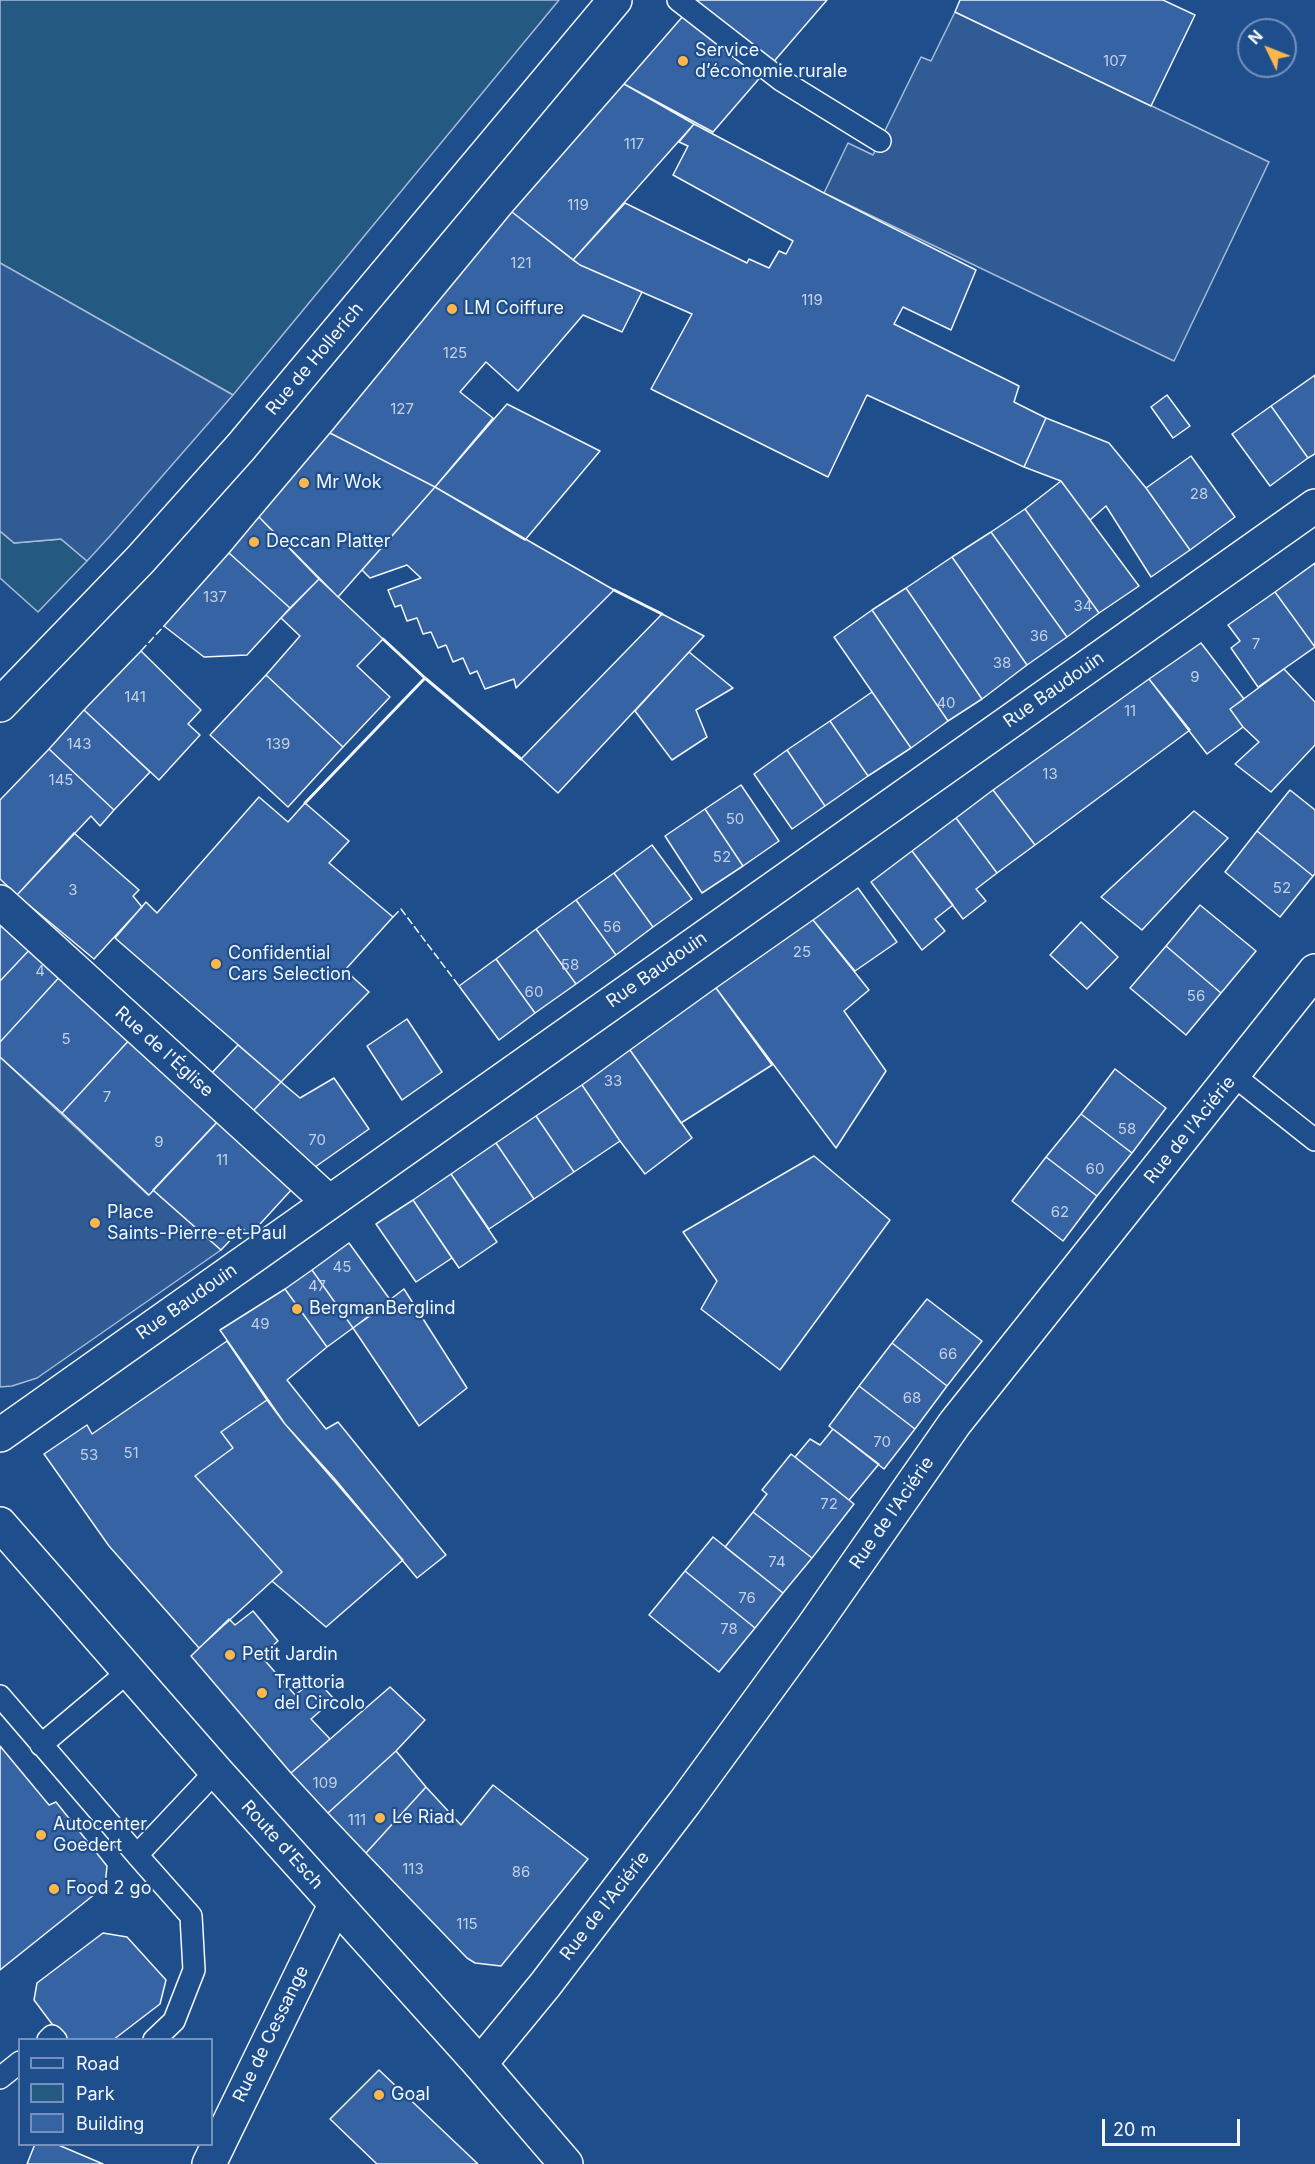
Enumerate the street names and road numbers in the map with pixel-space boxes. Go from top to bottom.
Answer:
street label: Rue de Hollerich [262,298,368,420]
street label: Rue Baudouin [1000,647,1108,733]
street label: Rue Baudouin [603,927,711,1013]
street label: Rue de l'Église [110,1002,218,1102]
street label: Rue de l'Aciérie [1140,1072,1240,1188]
street label: Rue Baudouin [133,1259,241,1345]
street label: Rue de l'Aciérie [845,1453,939,1573]
street label: Route d'Esch [237,1796,327,1894]
street label: Rue de l'Aciérie [556,1847,654,1965]
street label: Rue de Cessange [229,1962,313,2106]

